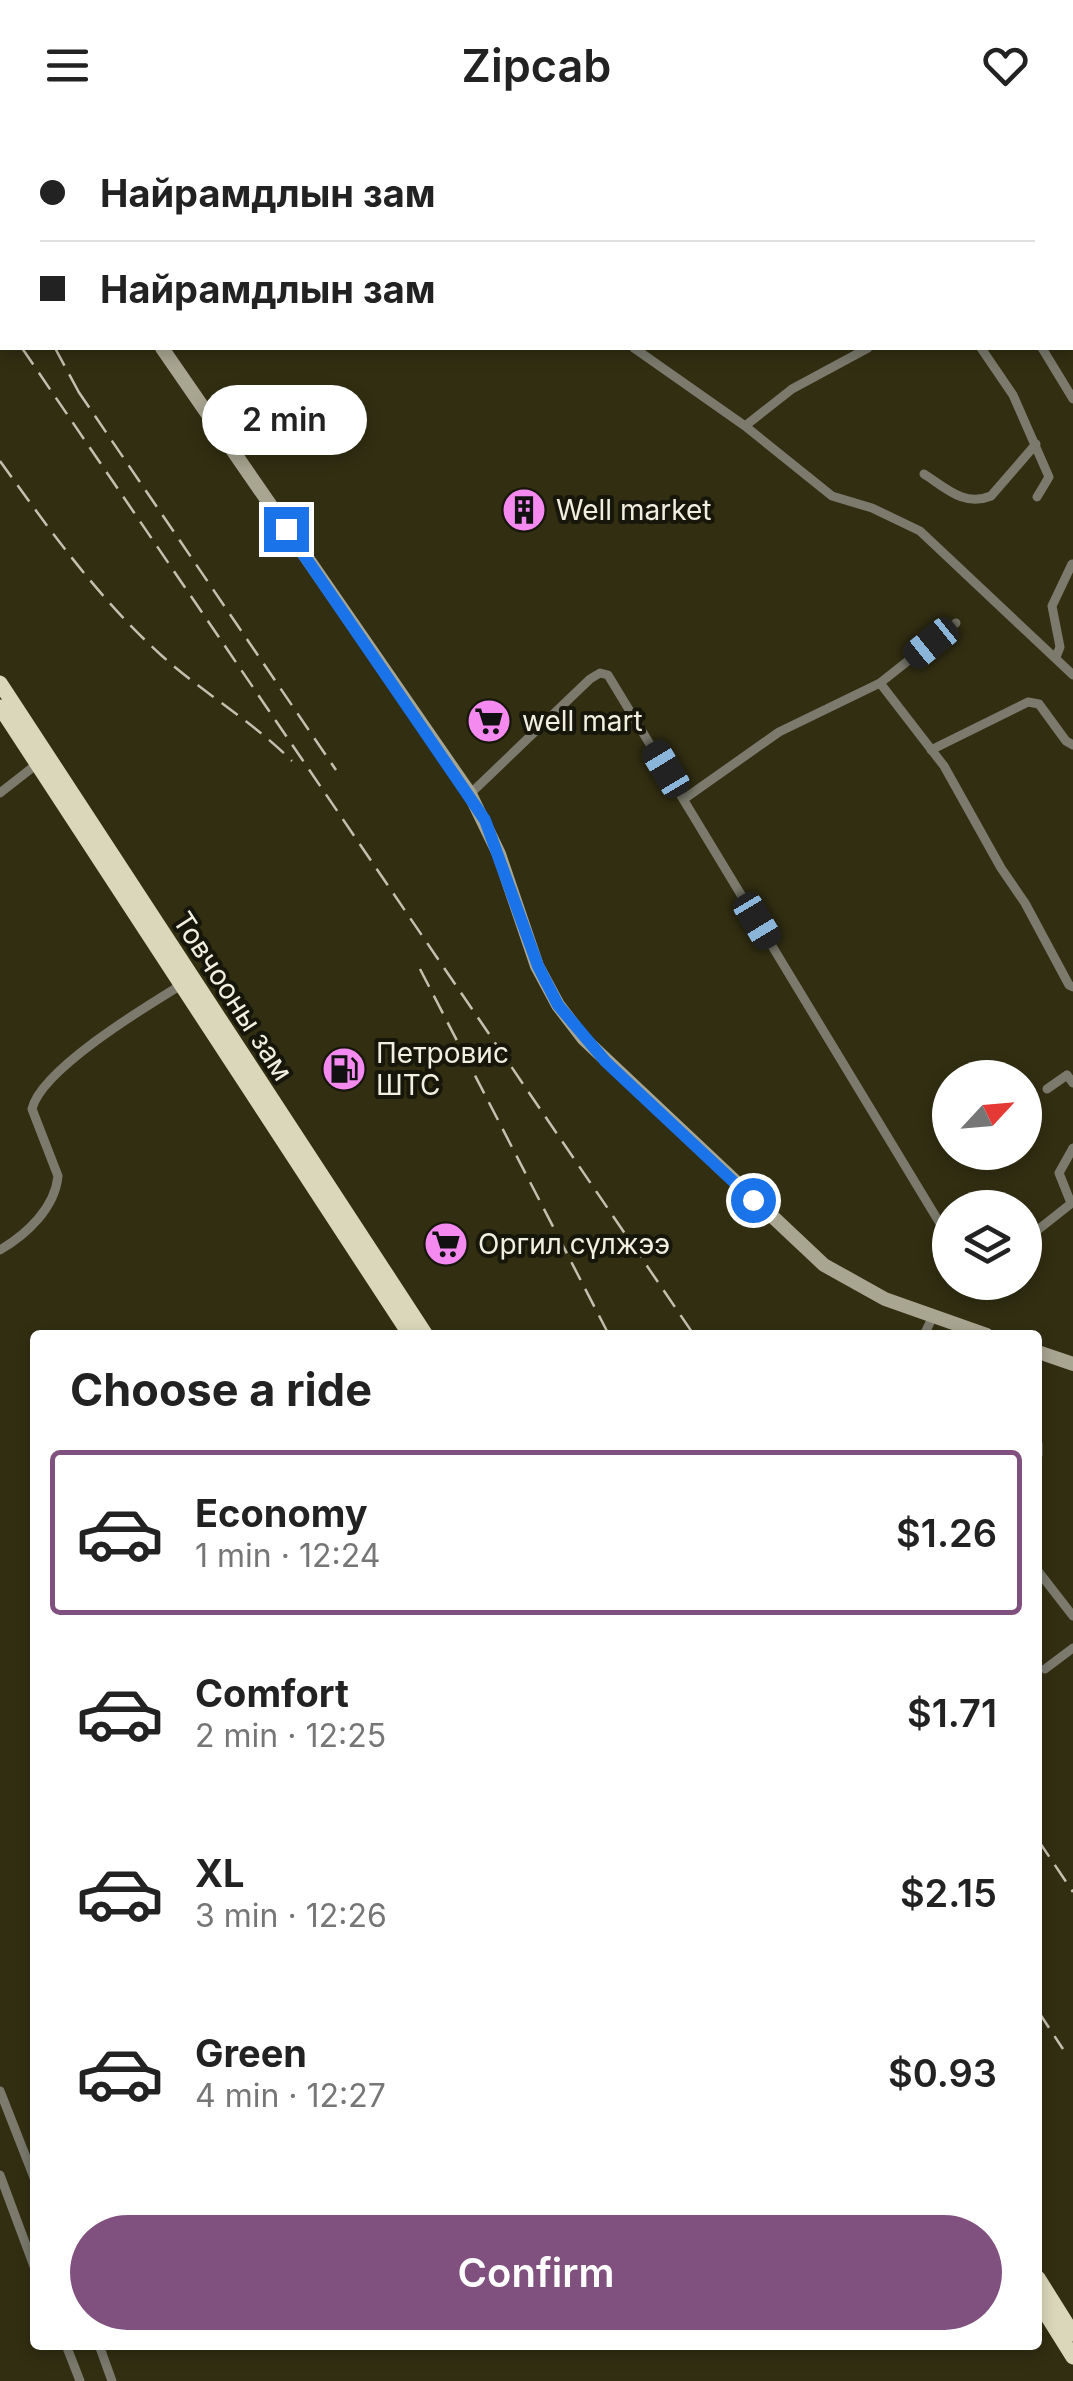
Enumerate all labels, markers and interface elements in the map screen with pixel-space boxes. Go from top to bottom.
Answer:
icon: menu [40,38,95,93]
text: Zipcab [462,38,611,93]
icon: heart [978,38,1033,93]
text: Найрамдлын зам [100,170,436,216]
text: Найрамдлын зам [100,266,436,312]
callout: 2 min [204,384,368,454]
text: 2 min [242,400,327,439]
building icon: Well market [501,487,547,533]
place label: Well market [556,493,711,527]
route end [264,507,309,552]
car [898,612,964,674]
supermarket icon: well mart [466,698,512,744]
place label: well mart [522,704,643,738]
car [638,736,694,802]
car [729,888,785,954]
street label: Товчооны зам [166,905,300,1087]
place label: Петровис ШТС [376,1036,509,1102]
fuel station icon: Петровис ШТС [321,1046,367,1092]
north arrow [932,1060,1042,1170]
map controls [932,1060,1042,1300]
route start [731,1178,776,1223]
button: layers [932,1190,1042,1300]
supermarket icon: Оргил сүлжээ [423,1221,469,1267]
place label: Оргил сүлжээ [478,1227,670,1261]
text: Choose a ride [70,1362,372,1417]
icon: car [75,1488,165,1578]
text: Economy [195,1490,368,1536]
text: $1.26 [896,1510,997,1556]
text: 1 min · 12:24 [195,1536,380,1575]
icon: car [75,1668,165,1758]
text: Comfort [195,1670,349,1716]
text: $1.71 [907,1690,997,1736]
text: 2 min · 12:25 [195,1716,386,1755]
icon: car [75,1848,165,1938]
text: XL [195,1850,245,1896]
text: $2.15 [900,1870,997,1916]
text: 3 min · 12:26 [195,1896,387,1935]
icon: car [75,2028,165,2118]
text: Green [195,2030,307,2076]
text: $0.93 [888,2050,997,2096]
text: 4 min · 12:27 [195,2076,386,2115]
button: Confirm [70,2215,1002,2330]

